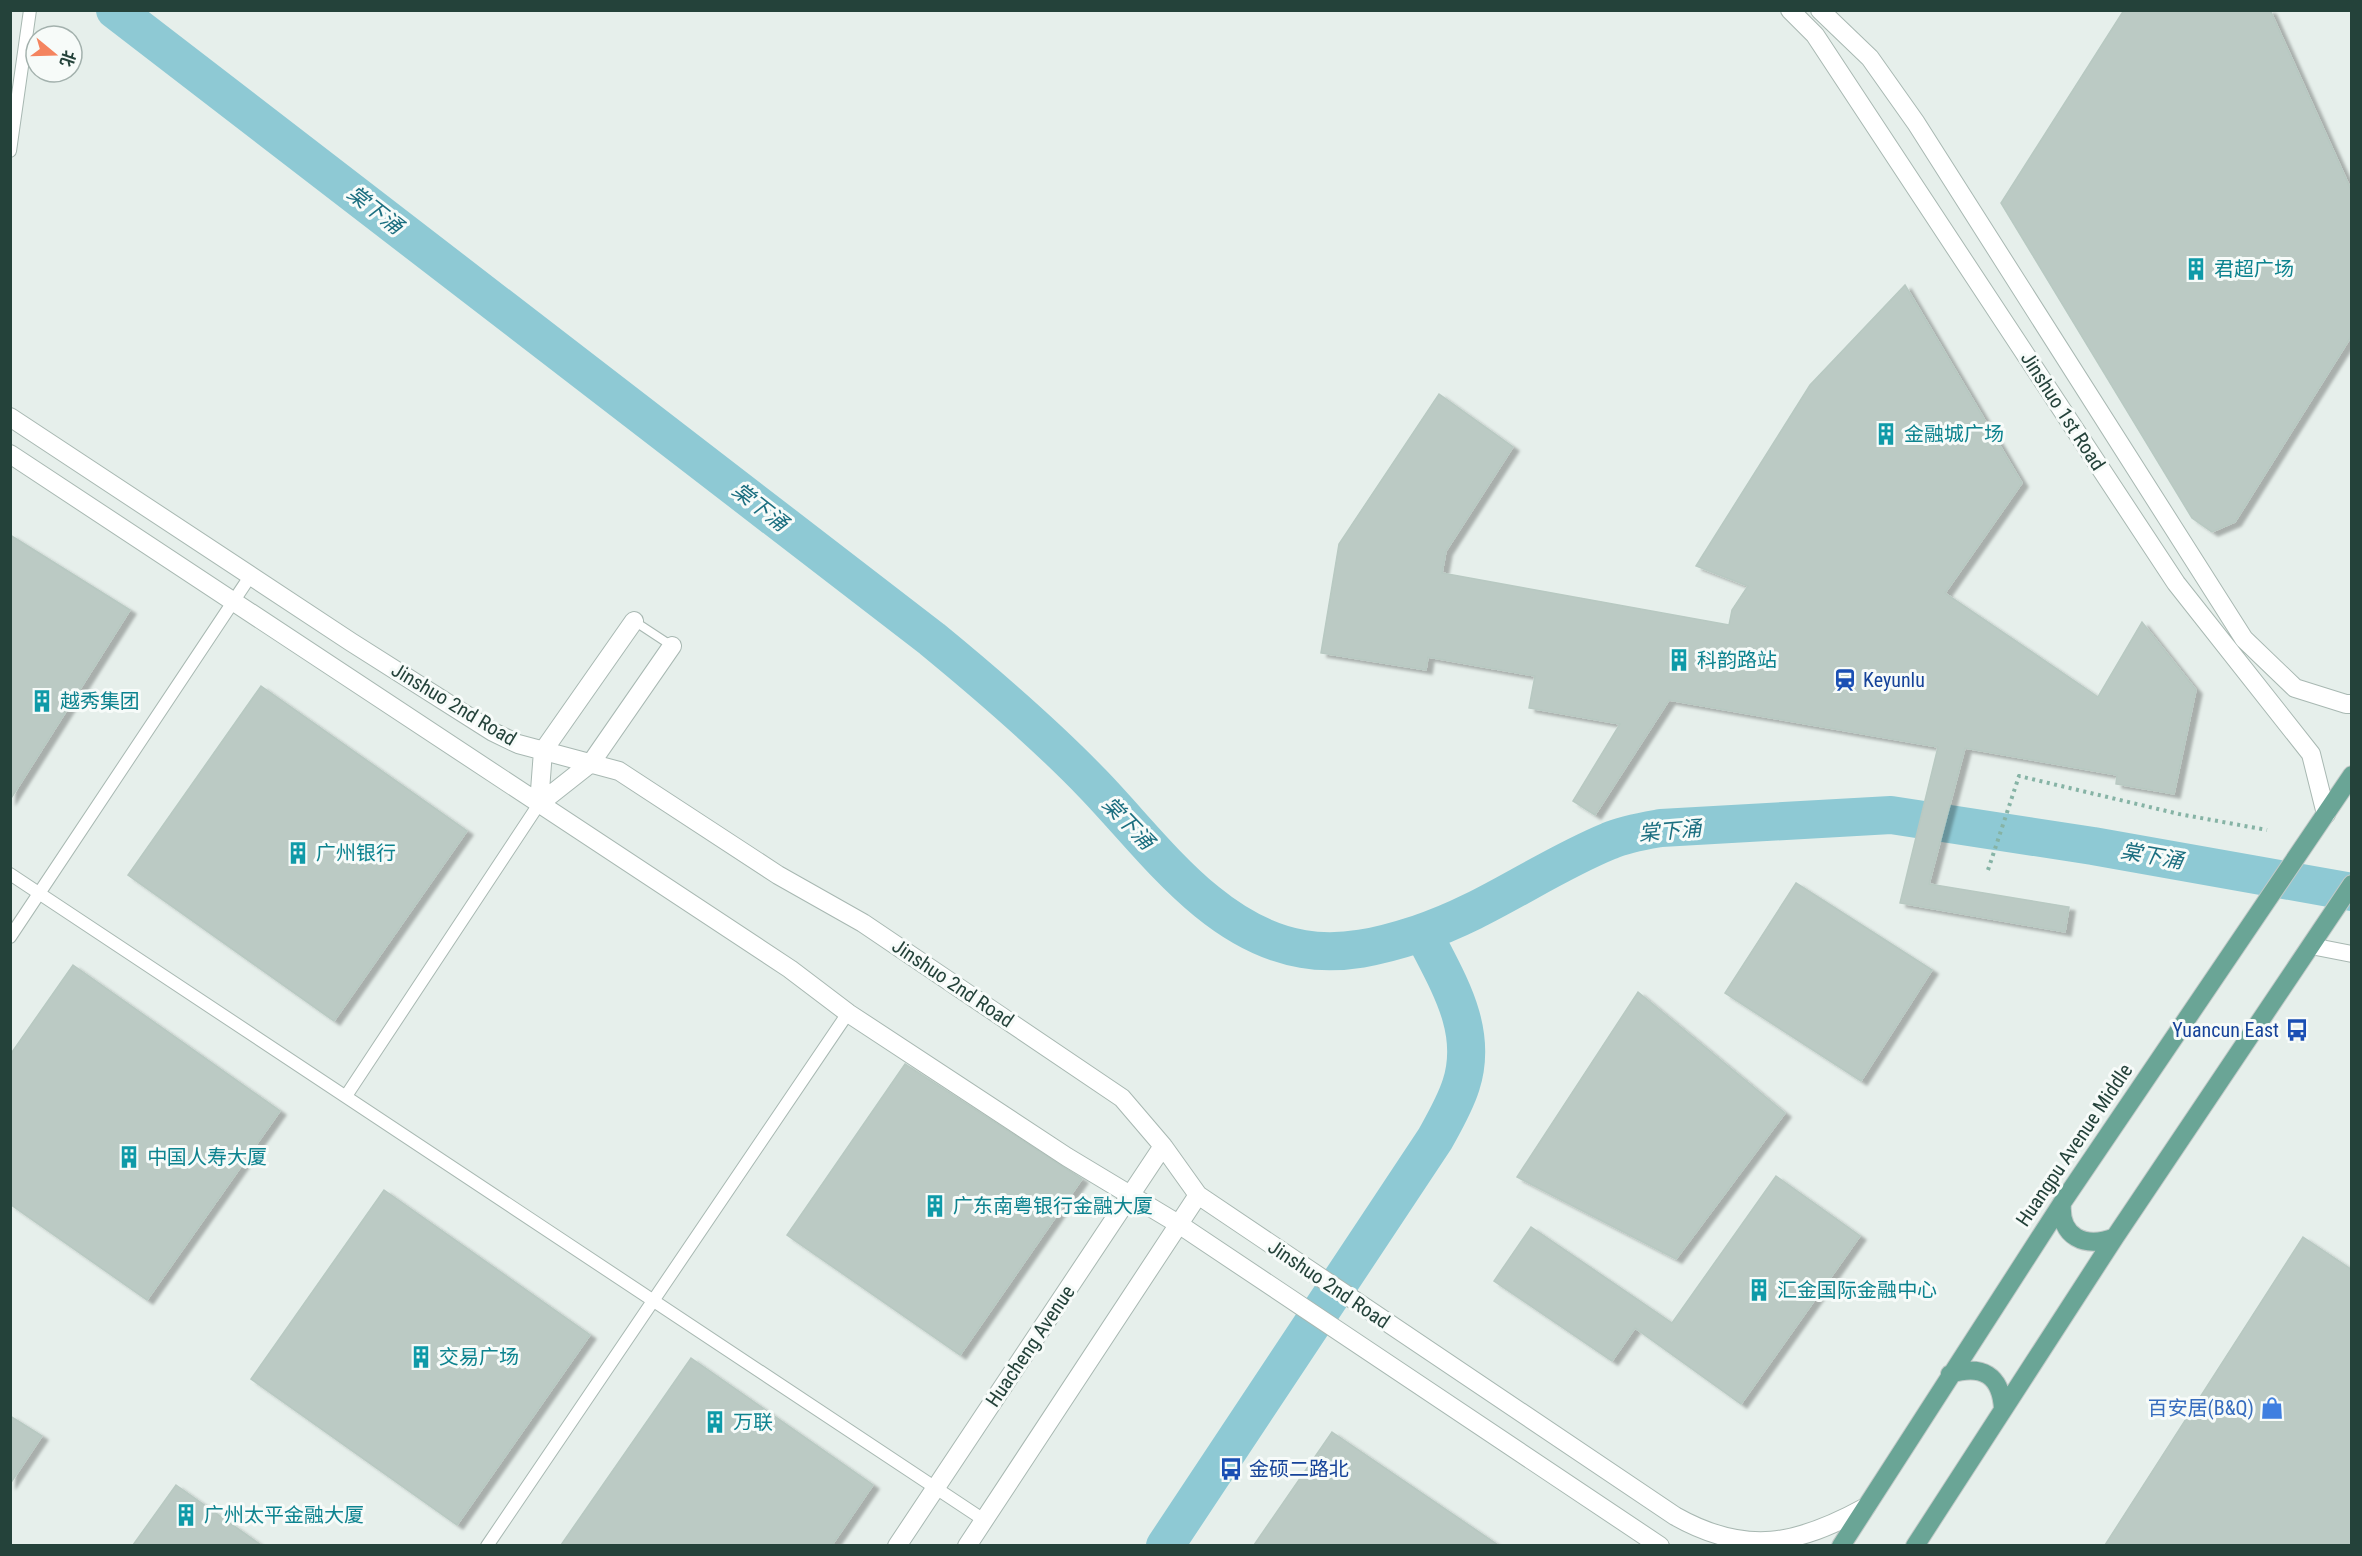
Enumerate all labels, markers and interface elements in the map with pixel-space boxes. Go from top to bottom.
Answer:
north arrow [24,24,84,84]
text: 北 [56,48,79,69]
water label: 棠下涌 [343,181,409,240]
building icon: 君超广场 [2183,256,2209,282]
place label: 君超广场 [2214,257,2294,281]
street label: Jinshuo 1st Road [2016,347,2110,475]
building icon: 金融城广场 [1873,421,1899,447]
place label: 金融城广场 [1904,422,2004,446]
water label: 棠下涌 [728,478,794,537]
building icon: 科韵路站 [1666,647,1692,673]
place label: 科韵路站 [1697,648,1777,672]
street label: Jinshuo 2nd Road [387,657,521,751]
station icon: Keyunlu [1832,667,1858,693]
place label: Keyunlu [1863,668,1925,692]
building icon: 越秀集团 [29,688,55,714]
place label: 越秀集团 [60,689,140,713]
water label: 棠下涌 [1097,792,1160,855]
water label: 棠下涌 [1638,816,1704,846]
water label: 棠下涌 [2119,839,2187,874]
building icon: 广州银行 [285,840,311,866]
place label: 广州银行 [316,841,396,865]
street label: Jinshuo 2nd Road [888,934,1018,1032]
bus stop icon: Yuancun East [2284,1017,2310,1043]
place label: Yuancun East [2172,1018,2279,1042]
street label: Huangpu Avenue Middle [2011,1059,2137,1231]
building icon: 中国人寿大厦 [116,1144,142,1170]
place label: 中国人寿大厦 [147,1145,267,1169]
building icon: 广东南粤银行金融大厦 [922,1193,948,1219]
place label: 广东南粤银行金融大厦 [953,1194,1153,1218]
street label: Jinshuo 2nd Road [1264,1235,1394,1333]
building icon: 汇金国际金融中心 [1746,1277,1772,1303]
place label: 汇金国际金融中心 [1777,1278,1937,1302]
street label: Huacheng Avenue [980,1281,1080,1411]
building icon: 交易广场 [408,1344,434,1370]
place label: 交易广场 [439,1345,519,1369]
shop icon: 百安居(B&Q) [2259,1395,2285,1421]
place label: 百安居(B&Q) [2148,1396,2254,1420]
building icon: 万联 [702,1409,728,1435]
place label: 万联 [733,1410,773,1434]
bus stop icon: 金硕二路北 [1218,1456,1244,1482]
place label: 金硕二路北 [1249,1457,1349,1481]
building icon: 广州太平金融大厦 [173,1502,199,1528]
place label: 广州太平金融大厦 [204,1503,364,1527]

